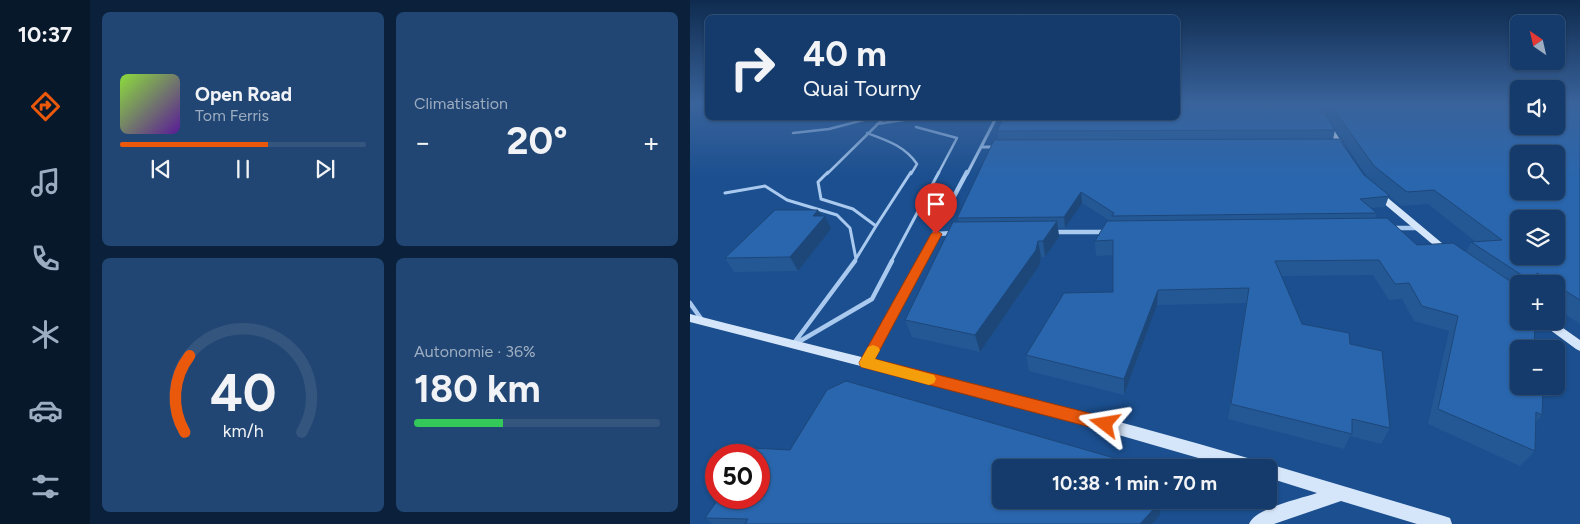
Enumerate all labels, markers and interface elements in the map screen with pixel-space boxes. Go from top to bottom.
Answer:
north arrow [1510,15,1565,70]
map controls [1510,15,1565,395]
text: 10:37 [18,21,72,48]
text: 40 m [803,33,887,75]
icon: right [720,35,785,100]
text: Quai Tourny [803,75,921,102]
button: sound [1510,80,1565,135]
text: Open Road [195,83,292,106]
icon: directions [28,89,63,124]
text: Climatisation [414,94,508,113]
text: Tom Ferris [195,106,269,125]
text: 20° [507,118,568,164]
text: − [414,125,431,159]
text: + [643,125,660,159]
button: search [1510,145,1565,200]
icon: previous [147,155,175,183]
icon: pause [229,155,257,183]
icon: next [311,155,339,183]
icon: music [28,165,63,200]
pin [915,183,957,234]
icon: arrive [922,190,950,218]
button: layers [1510,210,1565,265]
icon: phone [28,241,63,276]
button: + [1510,275,1565,330]
icon: climate [28,317,63,352]
button: − [1510,340,1565,395]
text: Autonomie · 36% [414,342,536,361]
text: 40 [210,362,276,424]
text: 180 km [414,366,541,412]
icon: car [28,393,63,428]
position arrow [1078,397,1130,449]
text: km/h [223,420,263,441]
speed limit sign: 50 [705,444,770,509]
icon: filters [28,469,63,504]
text: 10:38 · 1 min · 70 m [1052,472,1217,495]

